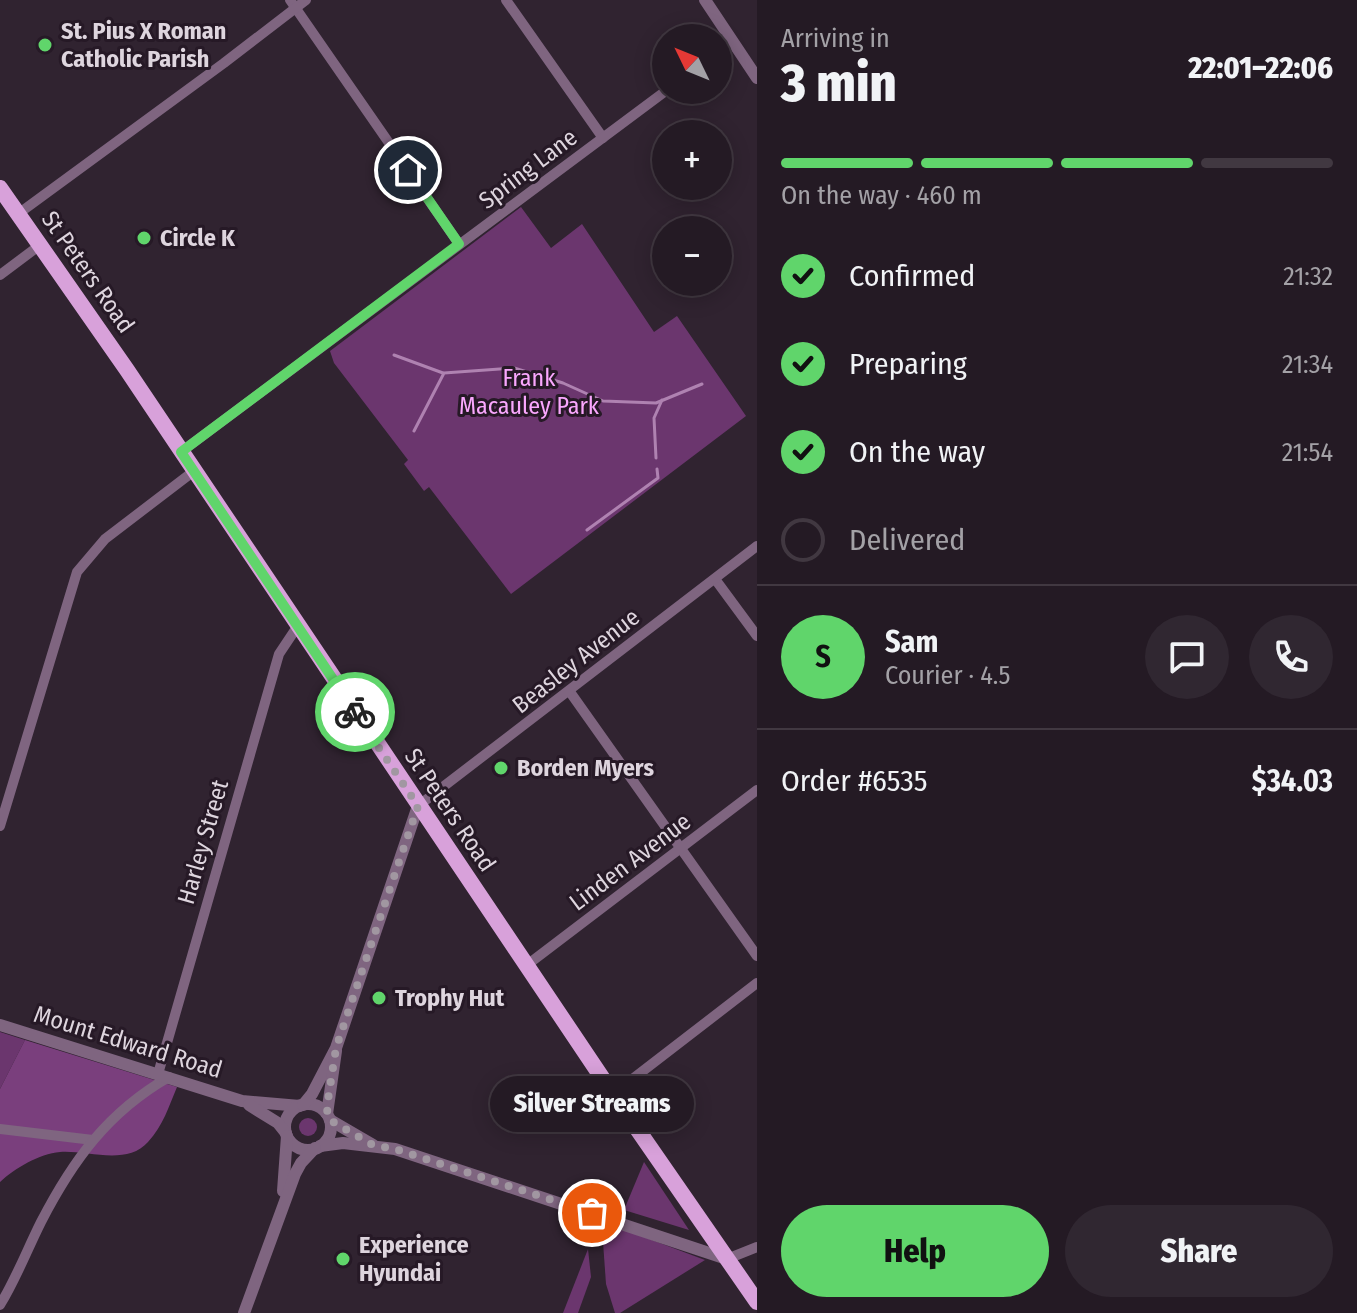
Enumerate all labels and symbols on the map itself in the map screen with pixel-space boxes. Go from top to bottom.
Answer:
place label: St. Pius X Roman Catholic Parish [61,17,226,73]
north arrow [652,24,732,104]
marker: St. Pius X Roman Catholic Parish [36,36,54,54]
street label: Spring Lane [473,123,583,215]
pin [374,136,442,204]
street label: St Peters Road [36,206,140,338]
place label: Circle K [160,224,236,252]
marker: Circle K [135,229,153,247]
park label: Frank Macauley Park [459,364,600,420]
street label: Beasley Avenue [507,603,645,719]
courier [315,672,395,752]
street label: St Peters Road [399,743,501,877]
place label: Borden Myers [517,754,654,782]
marker: Borden Myers [492,759,510,777]
street label: Harley Street [172,776,234,907]
street label: Linden Avenue [564,807,696,917]
place label: Trophy Hut [395,984,505,1012]
marker: Trophy Hut [370,989,388,1007]
street label: Mount Edward Road [31,1000,225,1084]
callout: Silver Streams [490,1077,694,1133]
pin [558,1179,626,1247]
place label: Experience Hyundai [359,1231,469,1287]
marker: Experience Hyundai [334,1250,352,1268]

